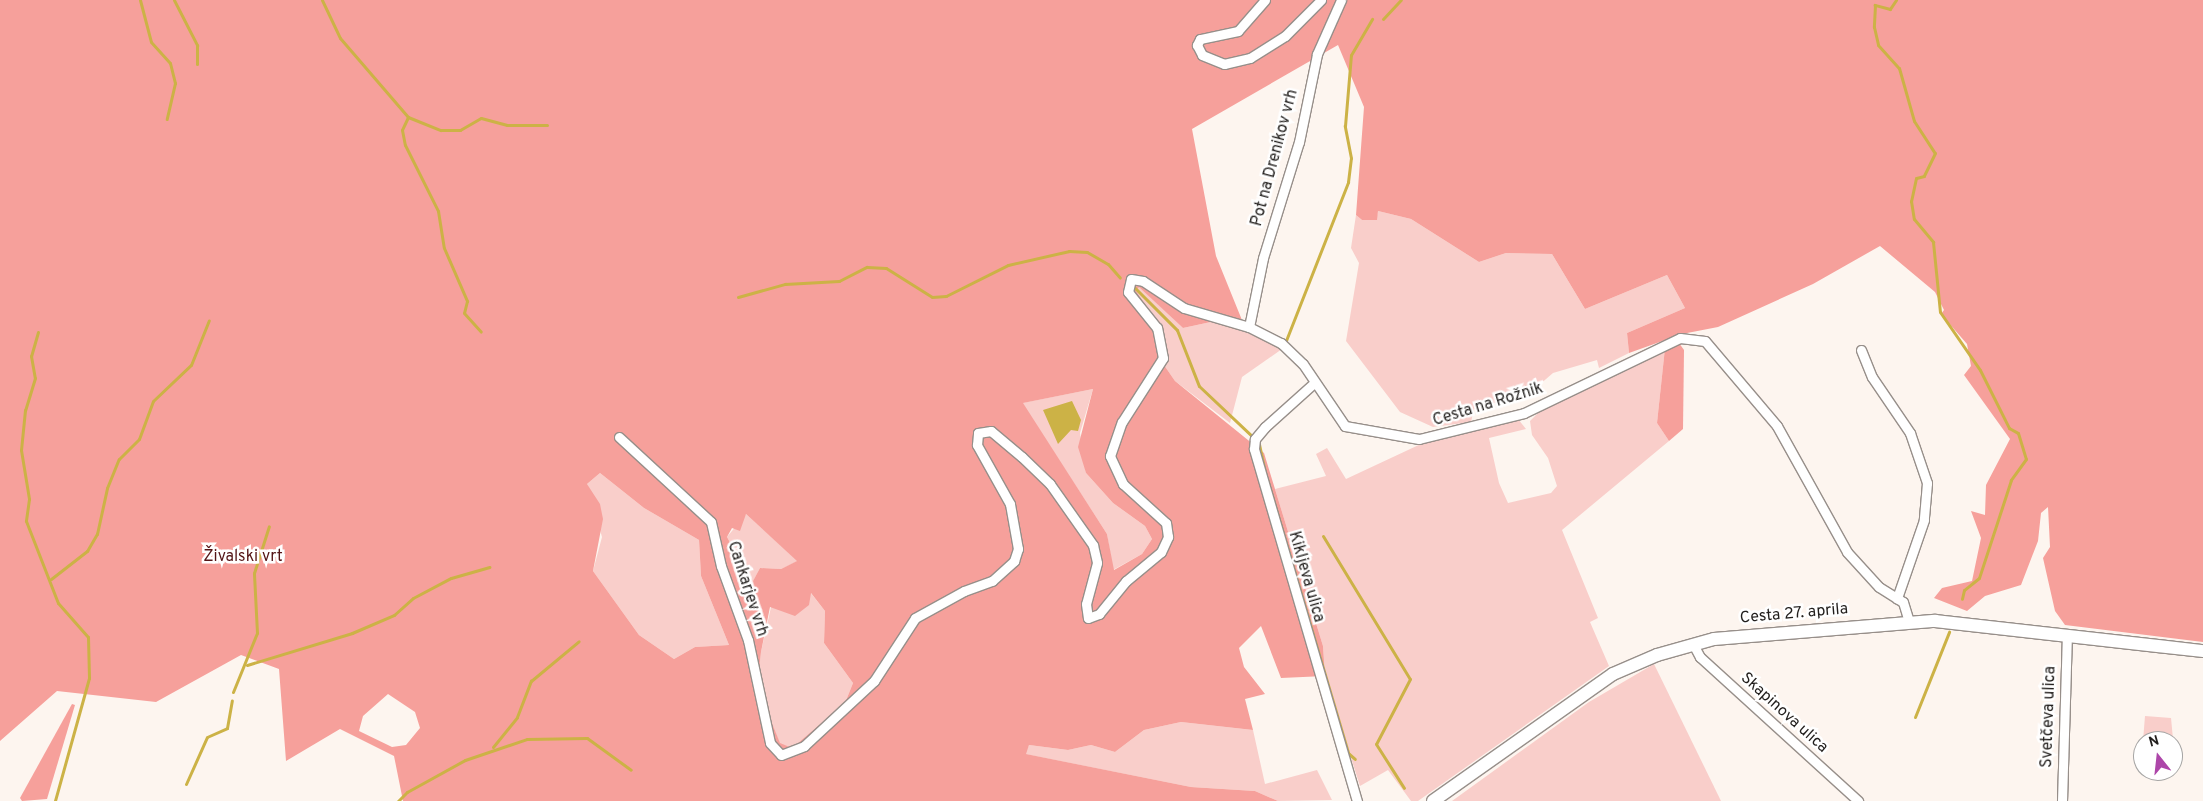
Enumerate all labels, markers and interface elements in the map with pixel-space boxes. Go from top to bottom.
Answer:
street label: Pot na Drenikov vrh [1247,87,1303,229]
street label: Cesta na Rožnik [1431,379,1545,431]
street label: Kikljeva ulica [1284,529,1328,625]
street label: Cankarjev vrh [723,539,771,639]
park label: Živalski vrt [203,547,283,567]
street label: Cesta 27. aprila [1739,600,1849,628]
street label: Svetčeva ulica [2038,666,2060,768]
street label: Skapinova ulica [1736,669,1832,757]
north arrow [2133,731,2183,781]
text: N [2147,733,2161,752]

